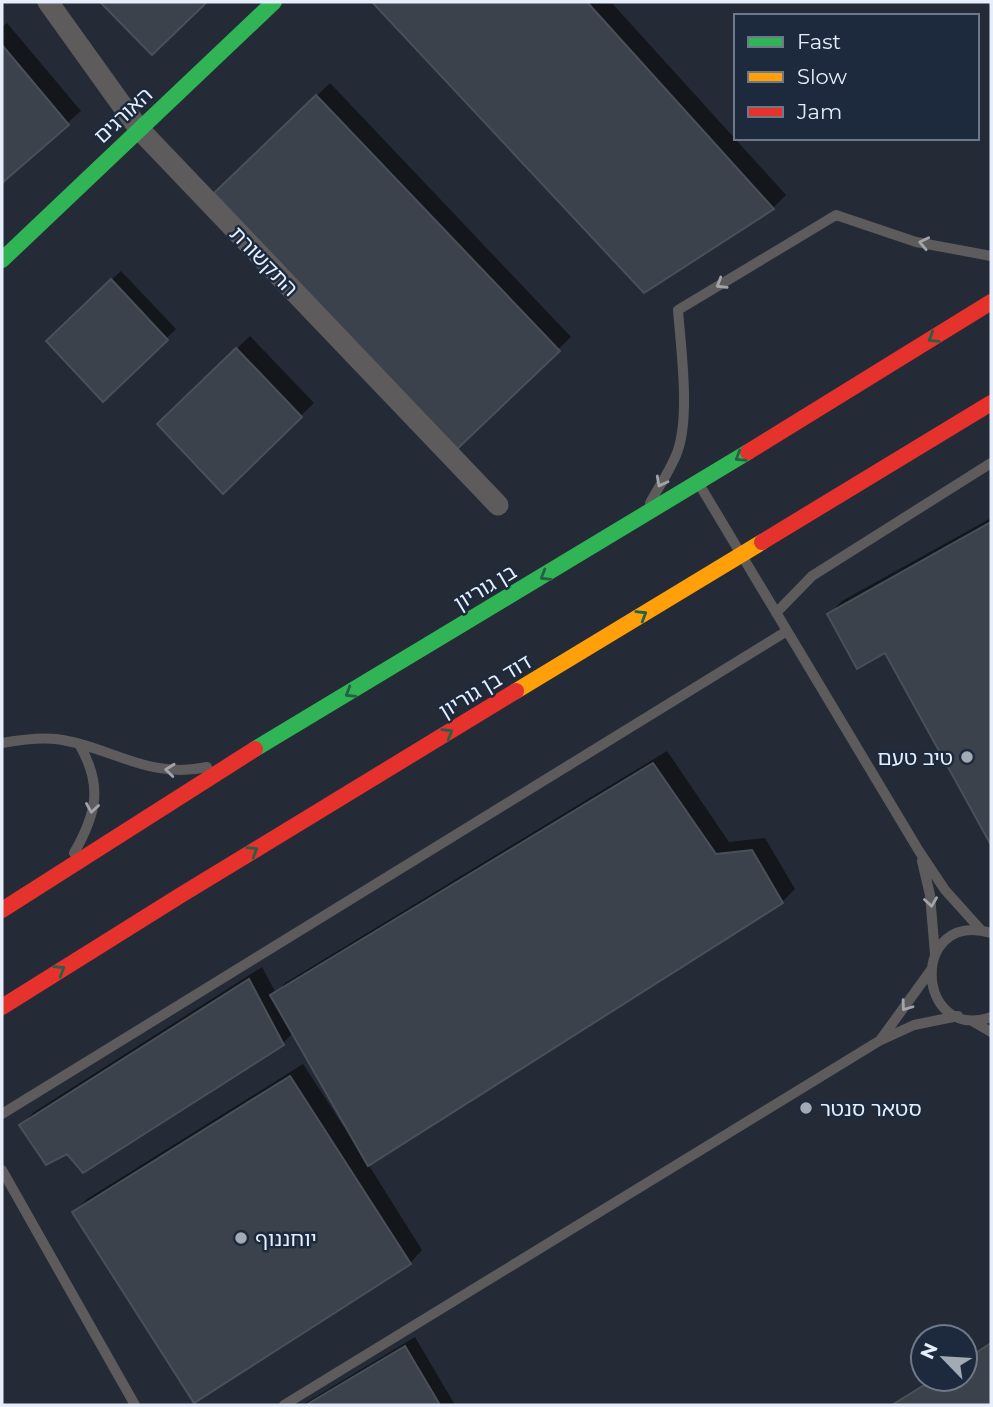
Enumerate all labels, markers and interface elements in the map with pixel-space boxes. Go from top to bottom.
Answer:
legend [734,14,979,140]
text: Fast [797,29,841,54]
text: Slow [797,64,847,89]
street label: האורגים [89,82,157,148]
text: Jam [796,99,842,124]
street label: התקשורת [225,221,303,301]
one-way arrow [918,237,930,252]
one-way arrow [715,276,728,289]
one-way arrow [928,329,941,342]
one-way arrow [734,449,747,462]
one-way arrow [656,475,669,488]
street label: בן גוריון [449,559,521,615]
one-way arrow [540,567,553,580]
one-way arrow [635,610,648,623]
street label: דוד בן גוריון [434,649,536,723]
one-way arrow [345,684,358,697]
one-way arrow [440,728,453,741]
place label: טיב טעם [877,745,953,770]
marker: טיב טעם [959,749,975,765]
one-way arrow [164,762,176,777]
one-way arrow [85,802,100,814]
one-way arrow [246,846,259,859]
one-way arrow [923,896,938,908]
one-way arrow [52,966,65,979]
one-way arrow [902,998,914,1011]
place label: סטאר סנטר [820,1096,922,1121]
marker: סטאר סנטר [798,1100,814,1116]
place label: יוחננוף [255,1226,317,1251]
marker: יוחננוף [233,1230,249,1246]
north arrow [909,1323,979,1393]
text: N [915,1339,943,1363]

